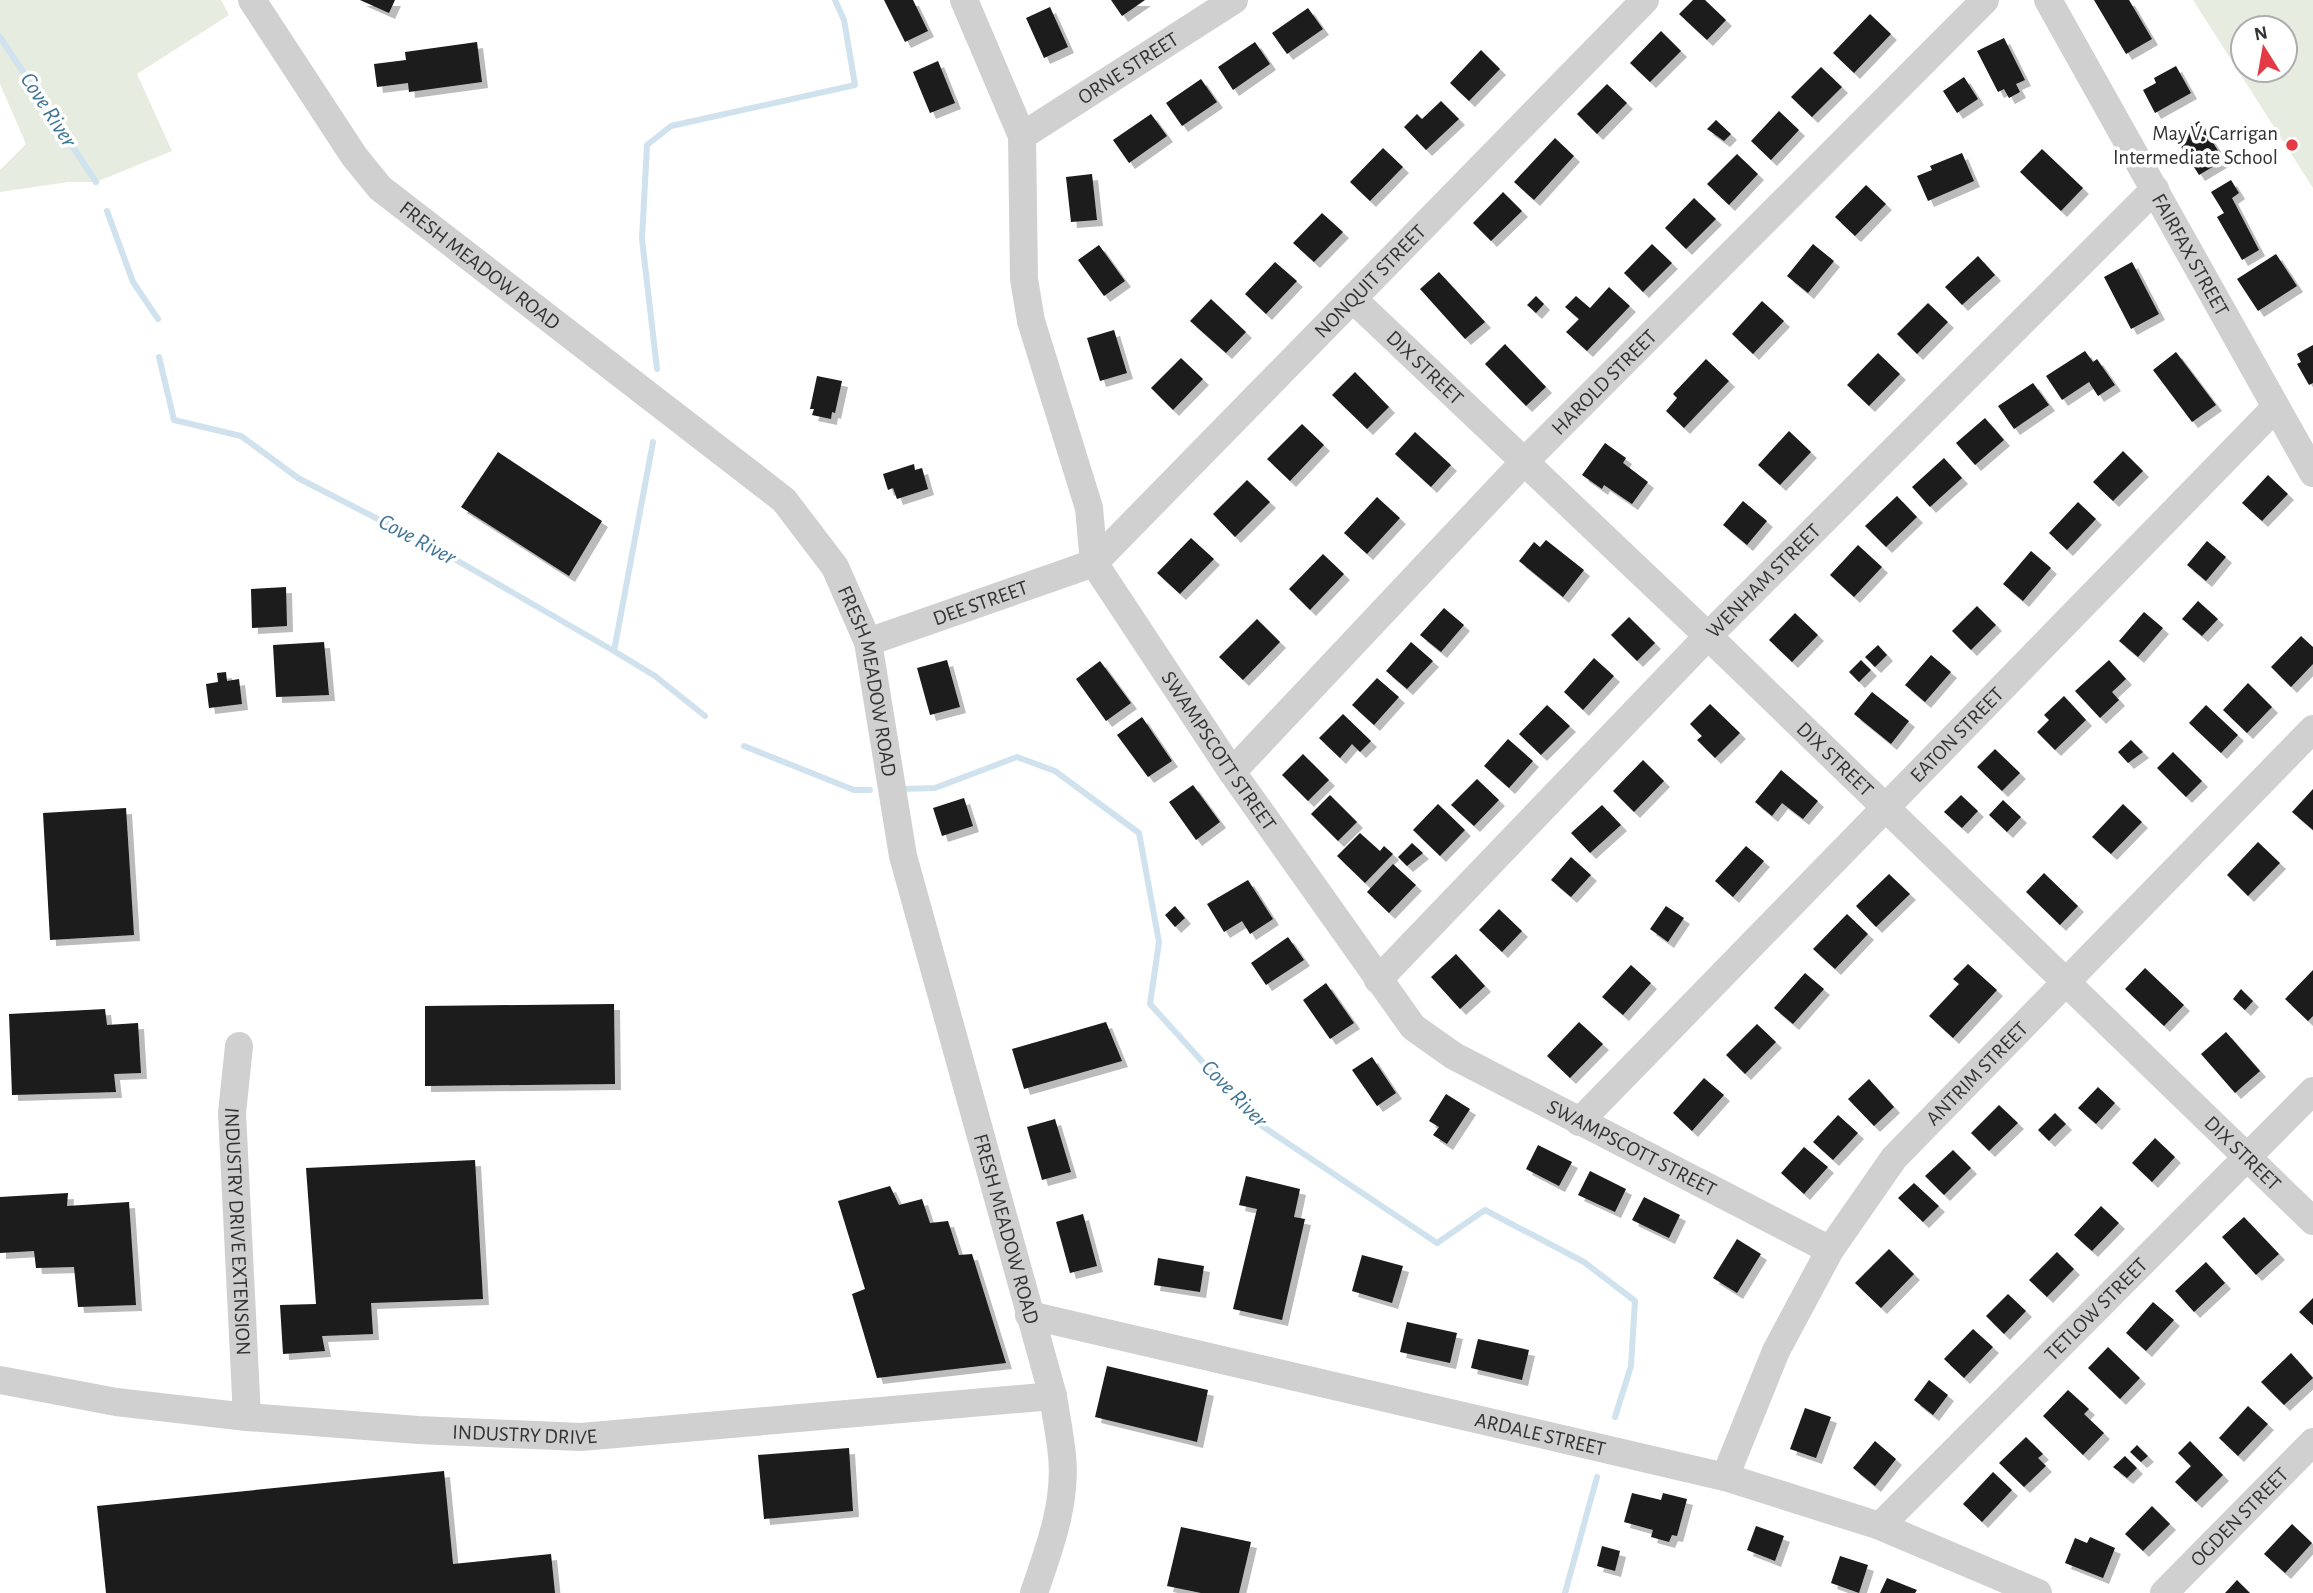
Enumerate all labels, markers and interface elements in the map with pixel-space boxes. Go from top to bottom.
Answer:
north arrow [2229,14,2299,84]
text: N [2253,23,2269,44]
street label: ORNE STREET [1074,28,1182,108]
water label: Cove River [16,69,81,152]
place label: May V. Carrigan Intermediate School [2113,123,2278,168]
marker: May V. Carrigan Intermediate School [2284,137,2300,153]
street label: FAIRFAX STREET [2148,190,2233,319]
street label: FRESH MEADOW ROAD [396,197,564,334]
street label: NONQUIT STREET [1310,220,1430,342]
street label: HAROLD STREET [1547,325,1660,439]
street label: DIX STREET [1383,326,1468,409]
water label: Cove River [375,510,460,570]
street label: WENHAM STREET [1702,520,1824,642]
street label: DEE STREET [930,576,1031,629]
street label: FRESH MEADOW ROAD [834,582,900,778]
street label: SWAMPSCOTT STREET [1158,667,1280,834]
street label: EATON STREET [1906,683,2007,786]
street label: DIX STREET [1793,718,1877,800]
street label: ANTRIM STREET [1922,1017,2032,1129]
water label: Cove River [1197,1056,1272,1132]
street label: SWAMPSCOTT STREET [1544,1096,1720,1200]
street label: INDUSTRY DRIVE EXTENSION [222,1106,254,1356]
street label: DIX STREET [2201,1112,2285,1194]
street label: FRESH MEADOW ROAD [970,1131,1043,1326]
street label: TETLOW STREET [2040,1254,2151,1365]
street label: ARDALE STREET [1473,1409,1608,1459]
street label: INDUSTRY DRIVE [452,1421,598,1448]
street label: OGDEN STREET [2186,1463,2292,1570]

